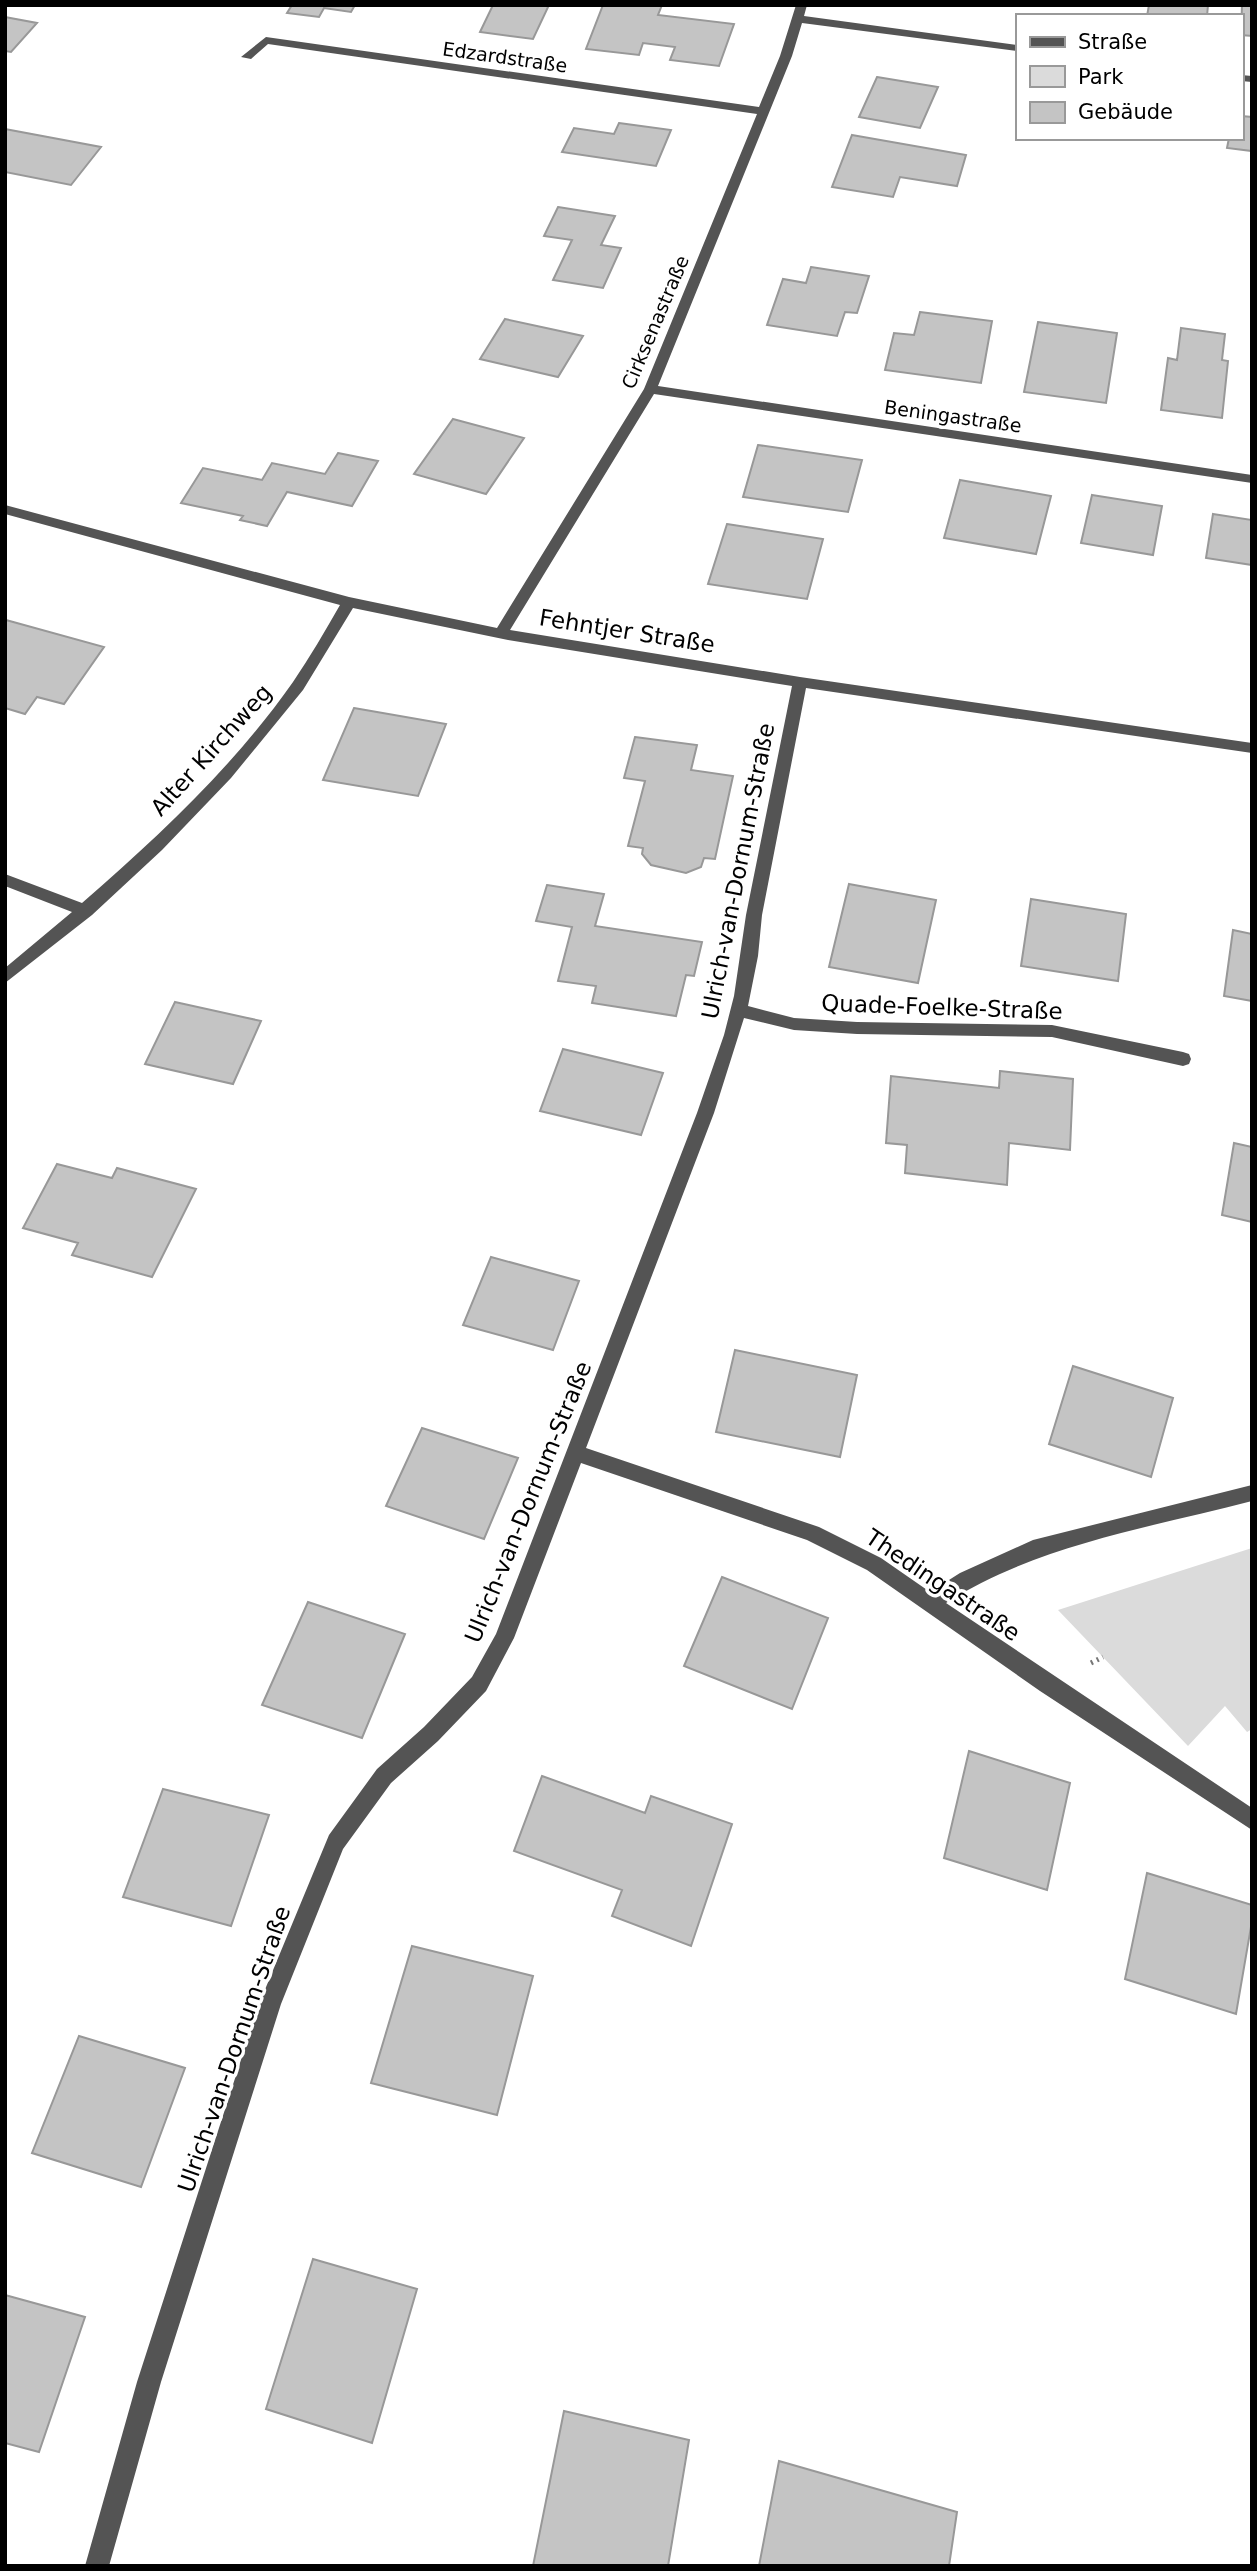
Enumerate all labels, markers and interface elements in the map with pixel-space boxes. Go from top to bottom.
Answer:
legend [1016,14,1243,140]
text: Straße [1078,30,1147,54]
street label: Edzardstraße [441,37,569,77]
text: Park [1078,65,1124,89]
text: Gebäude [1078,100,1173,124]
street label: Cirksenastraße [617,252,693,392]
street label: Beningastraße [883,395,1023,437]
street label: Fehntjer Straße [537,604,717,658]
street label: Alter Kirchweg [145,679,277,821]
street label: Ulrich-van-Dornum-Straße [697,721,779,1021]
street label: Quade-Foelke-Straße [821,990,1063,1024]
street label: Ulrich-van-Dornum-Straße [460,1358,596,1646]
street label: Thedingastraße [860,1523,1025,1646]
street label: Ulrich-van-Dornum-Straße [173,1902,295,2196]

